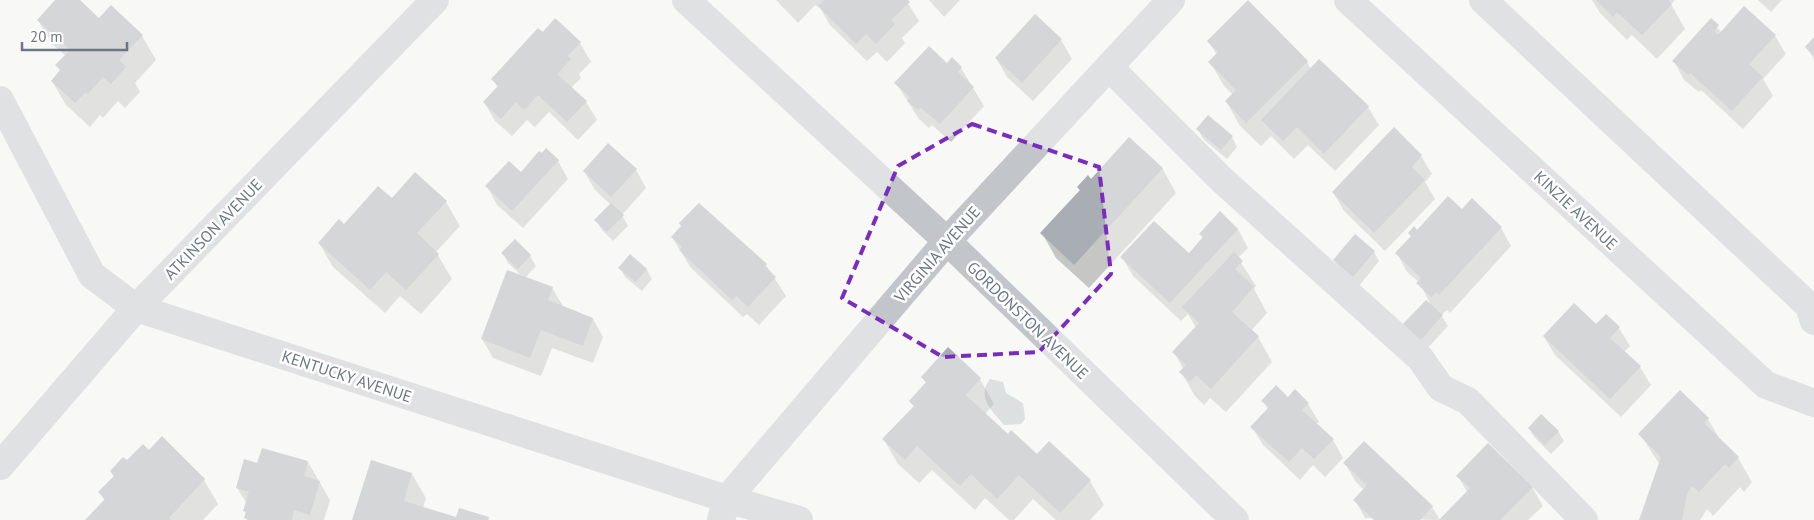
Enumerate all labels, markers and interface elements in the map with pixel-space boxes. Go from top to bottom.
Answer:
scale bar [22,20,128,52]
text: 20 m [30,27,63,46]
street label: KINZIE AVENUE [1530,166,1622,254]
street label: ATKINSON AVENUE [160,174,266,284]
street label: VIRGINIA AVENUE [889,202,984,307]
street label: GORDONSTON AVENUE [963,257,1093,383]
street label: KENTUCKY AVENUE [280,346,414,406]

